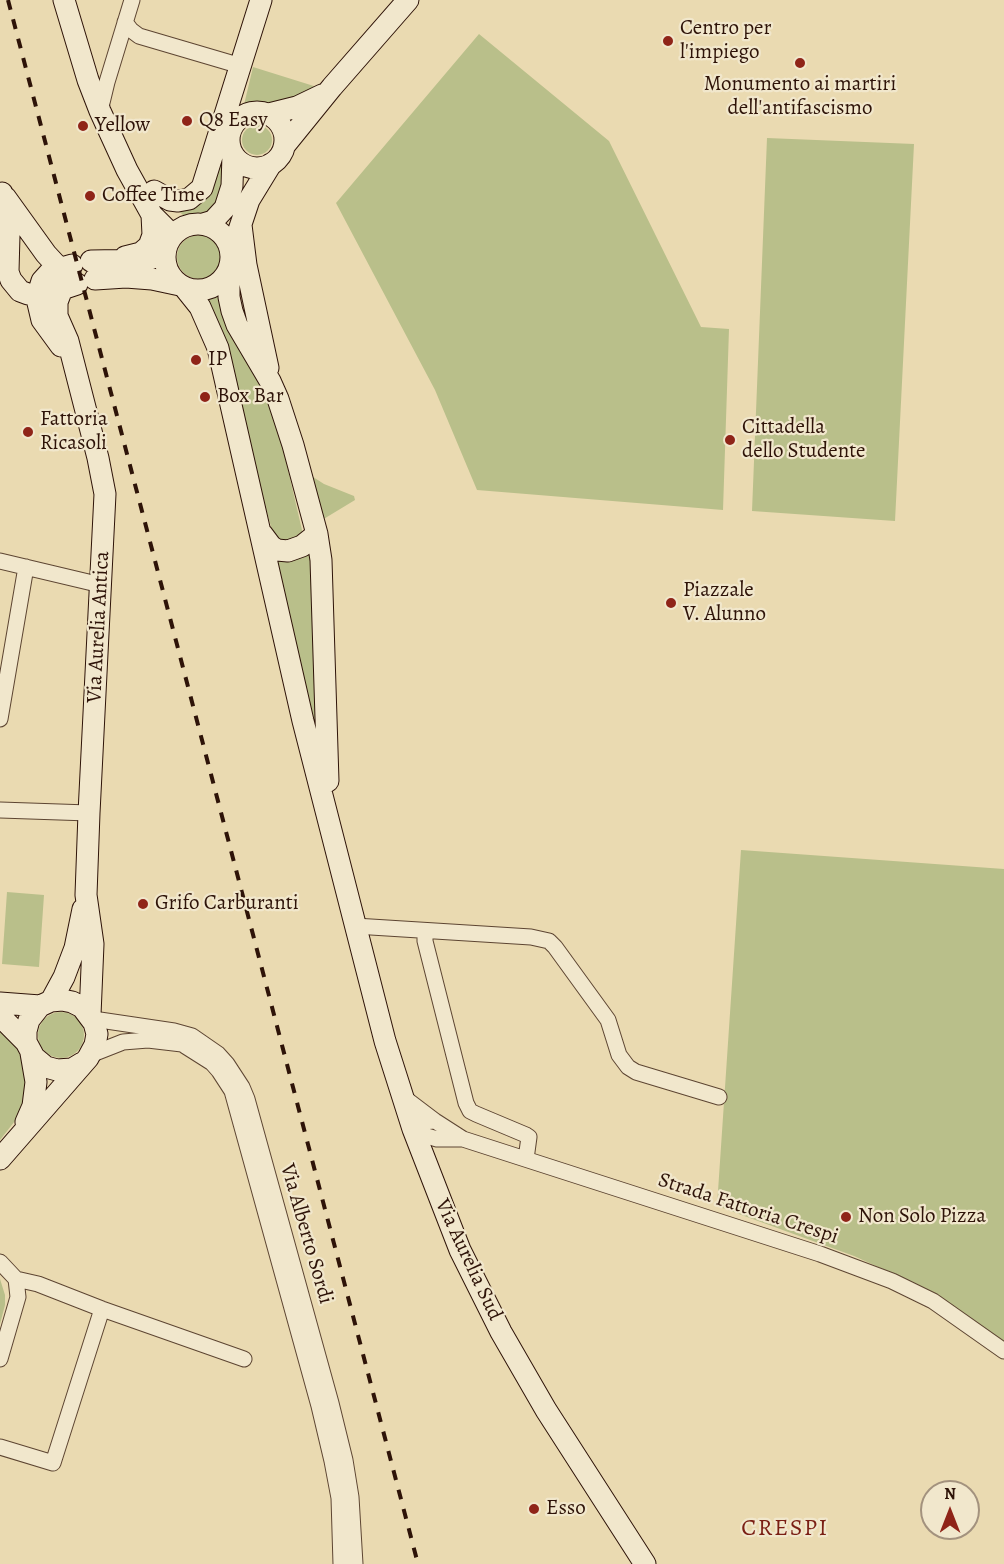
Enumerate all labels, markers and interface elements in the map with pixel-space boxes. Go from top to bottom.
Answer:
place label: Centro per l'impiego [680,16,772,66]
marker: Centro per l'impiego [661,34,675,48]
marker: Monumento ai martiri dell'antifascismo [793,56,807,70]
place label: Monumento ai martiri dell'antifascismo [704,72,896,122]
place label: Q8 Easy [199,108,268,134]
place label: Yellow [95,113,150,139]
marker: Q8 Easy [180,114,194,128]
marker: Yellow [76,119,90,133]
place label: Coffee Time [102,183,205,209]
marker: Coffee Time [83,189,97,203]
place label: IP [208,347,227,373]
marker: IP [189,353,203,367]
place label: Box Bar [217,384,284,410]
marker: Box Bar [198,390,212,404]
place label: Fattoria Ricasoli [40,407,108,457]
place label: Cittadella dello Studente [742,415,866,465]
marker: Fattoria Ricasoli [21,425,35,439]
marker: Cittadella dello Studente [723,433,737,447]
street label: Via Aurelia Antica [82,550,116,704]
place label: Piazzale V. Alunno [683,578,766,628]
marker: Piazzale V. Alunno [664,596,678,610]
place label: Grifo Carburanti [155,891,299,917]
marker: Grifo Carburanti [136,897,150,911]
street label: Via Alberto Sordi [274,1161,338,1307]
street label: Strada Fattoria Crespi [655,1168,841,1250]
street label: Via Aurelia Sud [429,1195,507,1325]
place label: Non Solo Pizza [858,1204,986,1230]
marker: Non Solo Pizza [839,1210,853,1224]
north arrow [920,1480,980,1540]
text: N [944,1483,956,1505]
place label: Esso [546,1496,586,1522]
marker: Esso [527,1502,541,1516]
district label: CRESPI [741,1515,829,1543]

